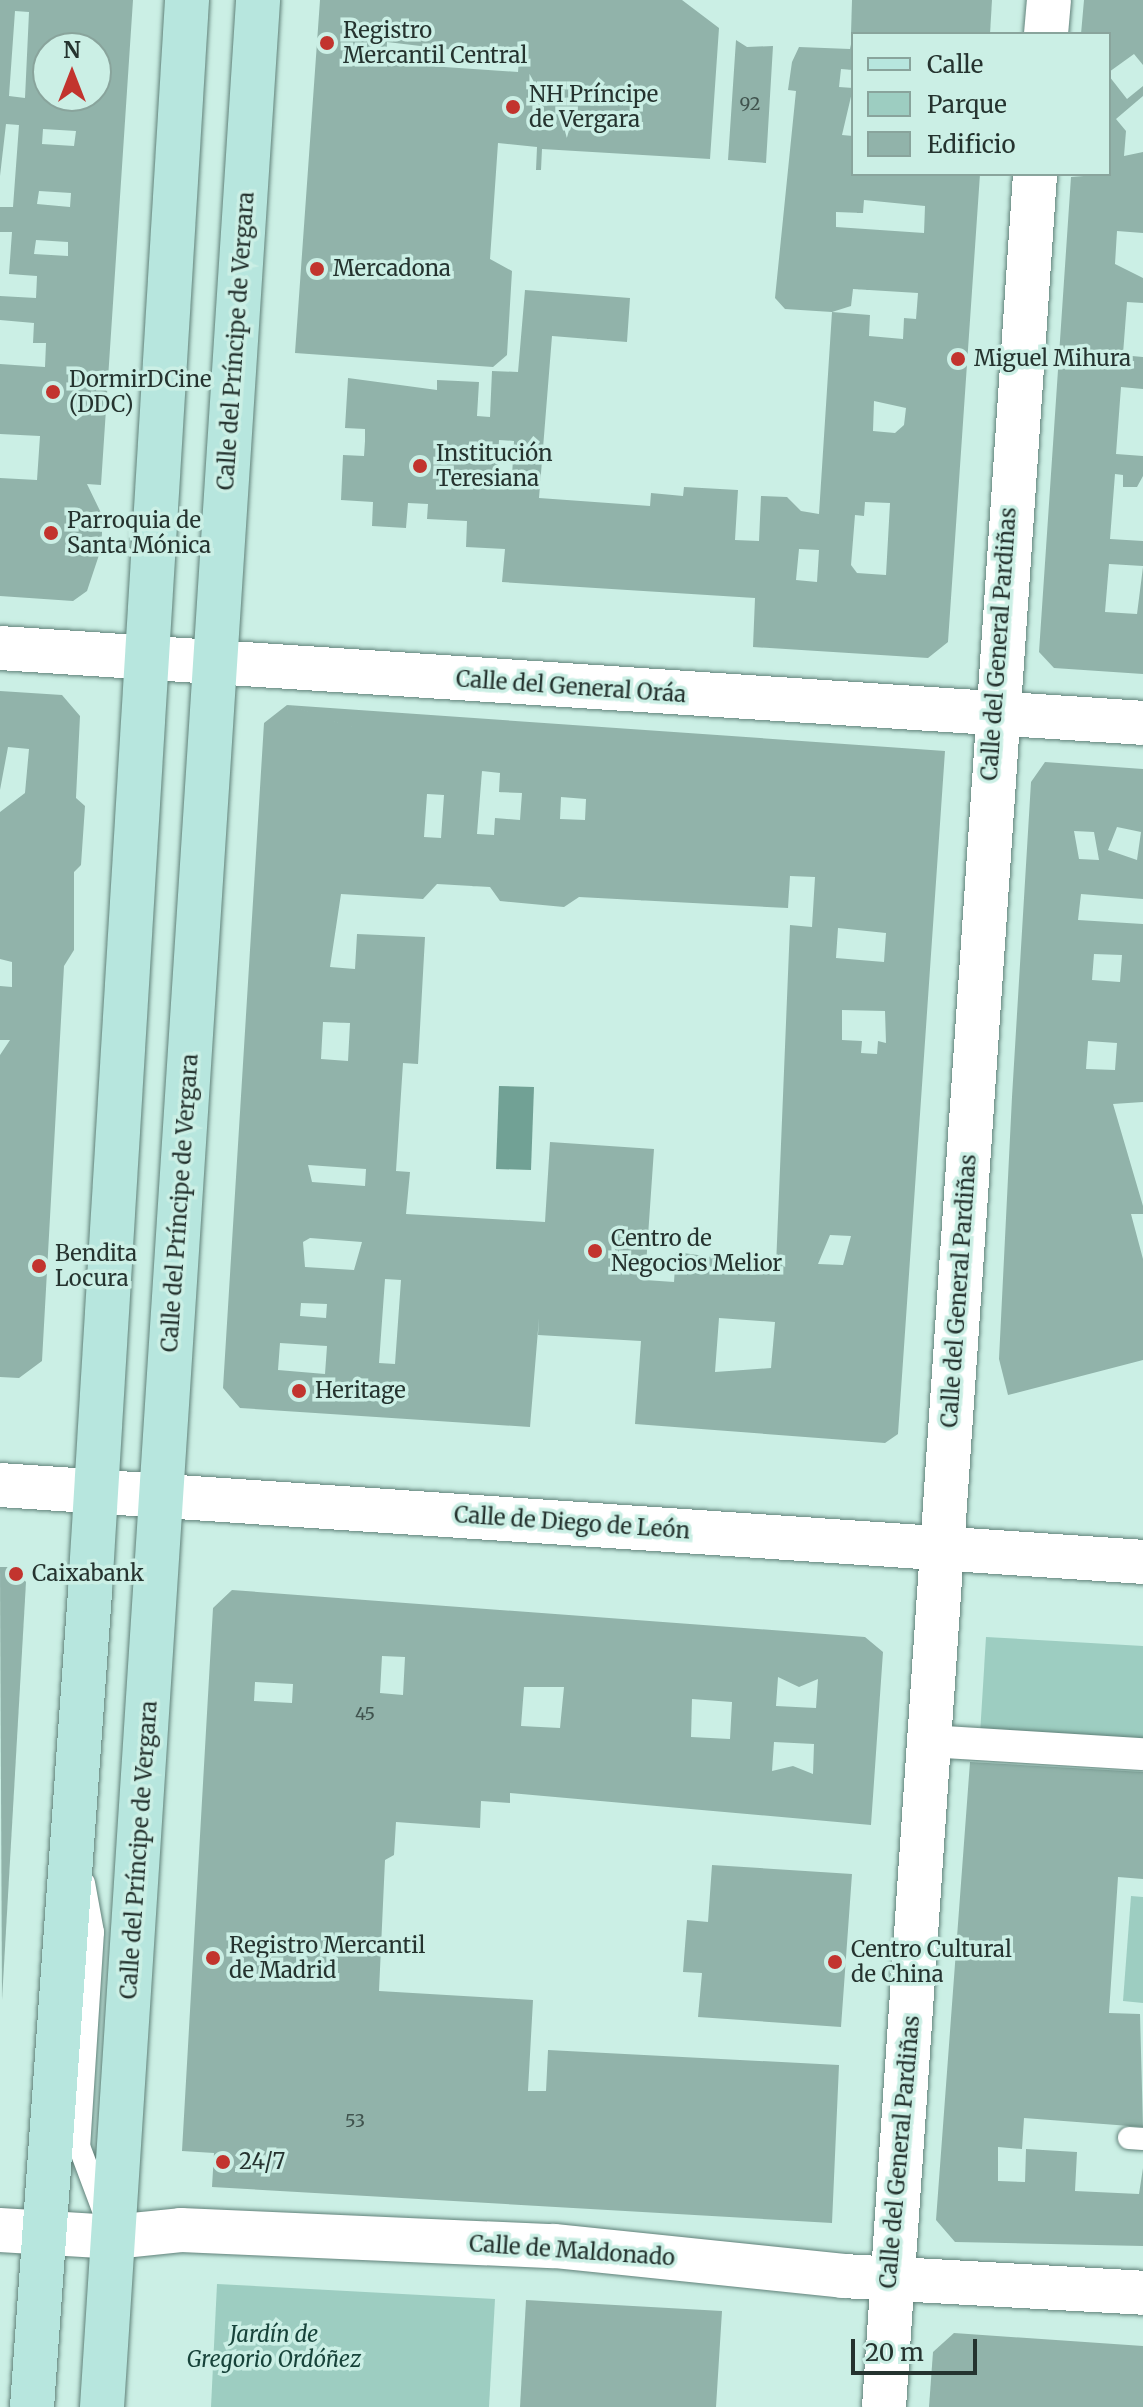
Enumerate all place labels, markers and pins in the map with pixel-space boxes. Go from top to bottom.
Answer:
place label: Registro Mercantil Central [343,17,527,68]
marker: Registro Mercantil Central [318,34,336,52]
place label: NH Príncipe de Vergara [529,81,658,132]
marker: NH Príncipe de Vergara [504,98,522,116]
place label: Mercadona [333,256,451,282]
marker: Mercadona [308,260,326,278]
place label: Miguel Mihura [974,346,1131,372]
marker: Miguel Mihura [949,350,967,368]
place label: DormirDCine (DDC) [69,366,211,418]
marker: DormirDCine (DDC) [44,383,62,401]
place label: Institución Teresiana [436,440,553,492]
marker: Institución Teresiana [411,457,429,475]
place label: Parroquia de Santa Mónica [67,507,211,558]
marker: Parroquia de Santa Mónica [42,524,60,542]
place label: Centro de Negocios Melior [611,1225,782,1276]
place label: Bendita Locura [55,1240,137,1292]
marker: Centro de Negocios Melior [586,1242,604,1260]
marker: Bendita Locura [30,1257,48,1275]
place label: Heritage [315,1378,406,1404]
marker: Heritage [290,1382,308,1400]
place label: Caixabank [32,1561,144,1587]
marker: Caixabank [7,1565,25,1583]
place label: Registro Mercantil de Madrid [229,1932,425,1984]
place label: Centro Cultural de China [851,1936,1012,1988]
marker: Registro Mercantil de Madrid [204,1949,222,1967]
marker: Centro Cultural de China [826,1953,844,1971]
place label: 24/7 [239,2149,285,2175]
marker: 24/7 [214,2153,232,2171]

